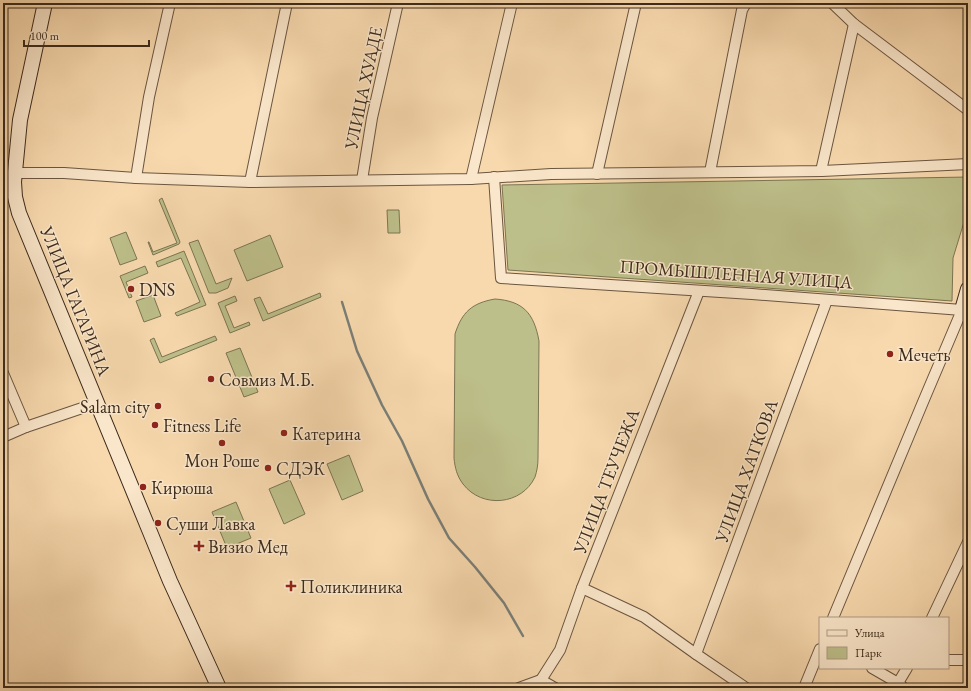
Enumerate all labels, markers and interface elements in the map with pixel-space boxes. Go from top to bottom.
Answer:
scale bar [24,22,149,48]
street label: УЛИЦА ХУАДЕ [339,25,387,152]
text: 100 m [30,28,60,44]
street label: УЛИЦА ГАГАРИНА [35,222,117,380]
street label: ПРОМЫШЛЕННАЯ УЛИЦА [619,254,854,294]
place label: DNS [139,278,175,301]
marker: DNS [126,284,136,294]
place label: Мечеть [898,343,951,366]
marker: Мечеть [885,349,895,359]
place label: Совмиз М.Б. [219,368,315,391]
marker: Совмиз М.Б. [206,374,216,384]
place label: Salam city [80,395,150,418]
street label: УЛИЦА ХАТКОВА [709,396,783,547]
marker: Salam city [153,401,163,411]
street label: УЛИЦА ТЕУЧЕЖА [567,405,644,558]
place label: Fitness Life [163,414,241,437]
marker: Fitness Life [150,420,160,430]
place label: Катерина [292,422,362,445]
marker: Катерина [279,428,289,438]
marker: Мон Роше [217,438,227,448]
place label: Мон Роше [184,449,260,472]
place label: СДЭК [276,457,325,480]
marker: СДЭК [263,463,273,473]
place label: Кирюша [151,476,214,499]
marker: Кирюша [138,482,148,492]
place label: Суши Лавка [166,512,256,535]
marker: Суши Лавка [153,518,163,528]
place label: Визио Мед [208,535,288,558]
marker: Визио Мед [193,540,205,552]
place label: Поликлиника [300,575,404,598]
marker: Поликлиника [285,580,297,592]
legend [819,617,949,669]
text: Улица [854,625,885,641]
text: Парк [855,645,882,661]

